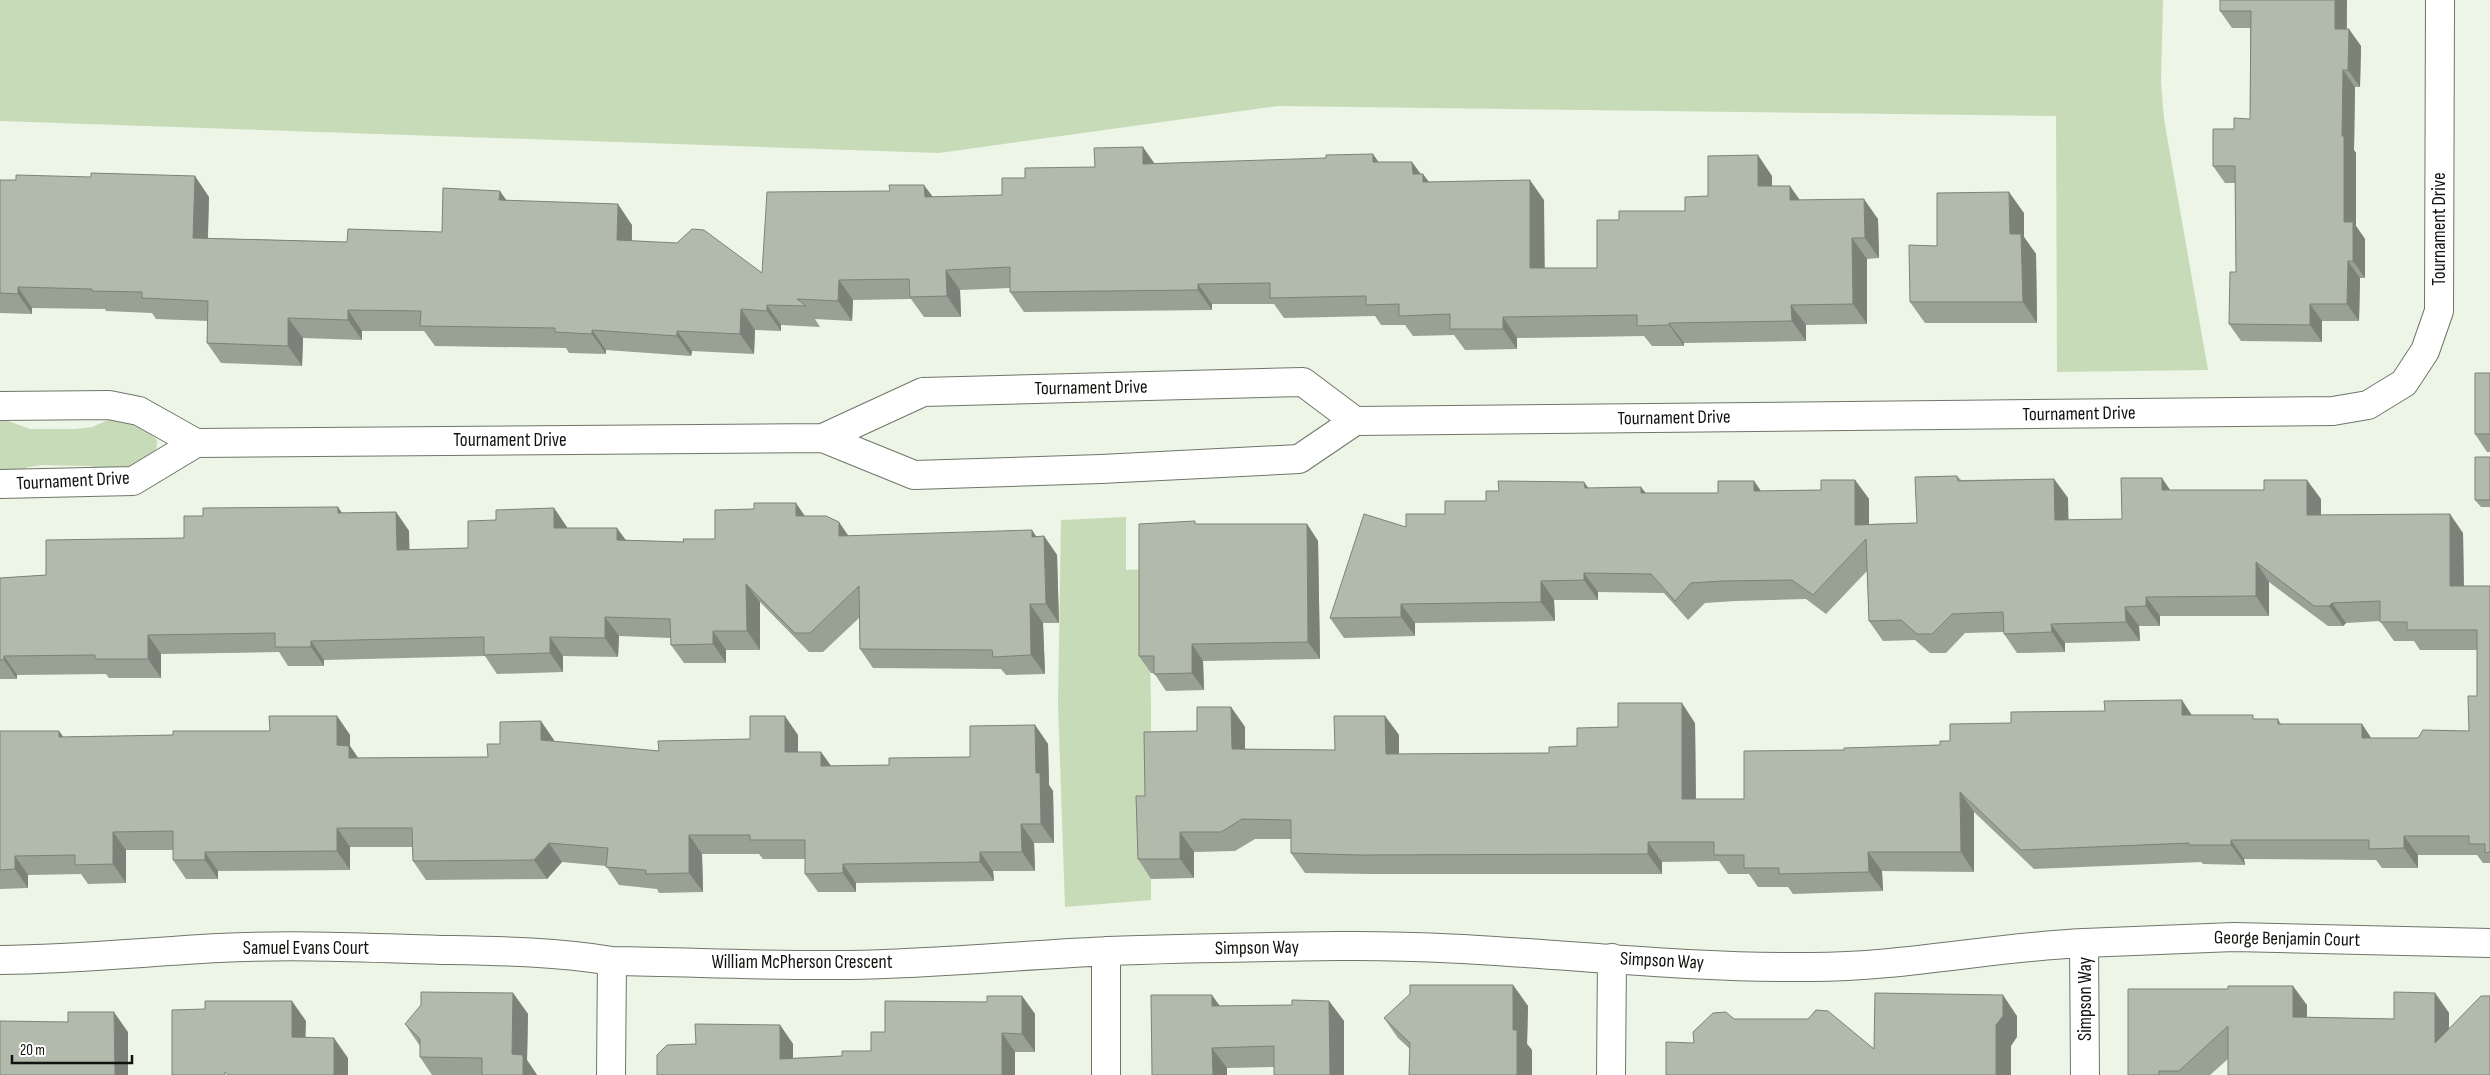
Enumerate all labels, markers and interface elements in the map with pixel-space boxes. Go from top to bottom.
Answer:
street label: Tournament Drive [2428,172,2451,286]
street label: Tournament Drive [1034,376,1148,400]
street label: Tournament Drive [2022,402,2136,426]
street label: Tournament Drive [1617,406,1731,430]
street label: Tournament Drive [453,429,567,452]
street label: Tournament Drive [16,467,130,495]
street label: George Benjamin Court [2214,926,2361,952]
street label: Simpson Way [1215,936,1300,960]
street label: Samuel Evans Court [243,937,369,960]
street label: Simpson Way [1619,947,1705,975]
street label: William McPherson Crescent [711,951,893,974]
street label: Simpson Way [2074,956,2097,1041]
scale bar [12,1032,132,1064]
text: 20 m [20,1041,45,1060]

